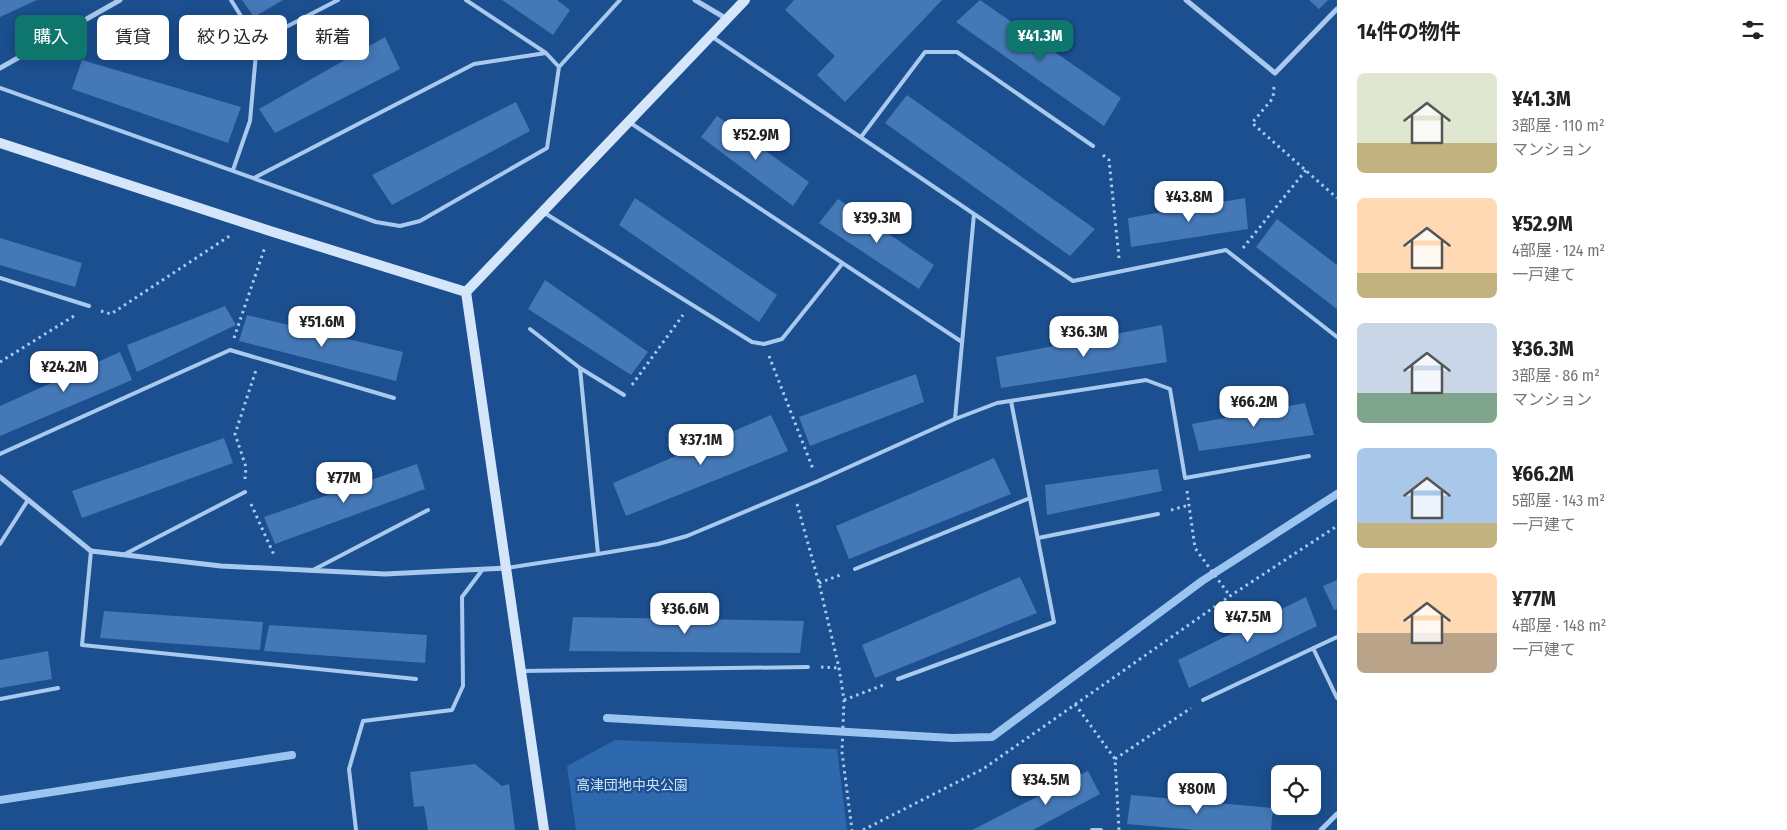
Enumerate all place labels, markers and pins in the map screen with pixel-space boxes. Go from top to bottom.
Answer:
pin: ¥41.3M [999,20,1081,62]
pin: ¥52.9M [715,119,797,161]
pin: ¥43.8M [1148,180,1230,223]
pin: ¥39.3M [836,202,918,244]
pin: ¥51.6M [281,306,363,348]
pin: ¥36.3M [1043,316,1125,358]
pin: ¥24.2M [23,350,105,393]
pin: ¥66.2M [1213,386,1295,428]
pin: ¥37.1M [660,424,742,466]
pin: ¥77M [314,462,374,504]
pin: ¥36.6M [644,592,726,635]
pin: ¥47.5M [1207,600,1289,643]
pin: ¥34.5M [1005,764,1087,806]
pin: ¥80M [1167,772,1227,815]

